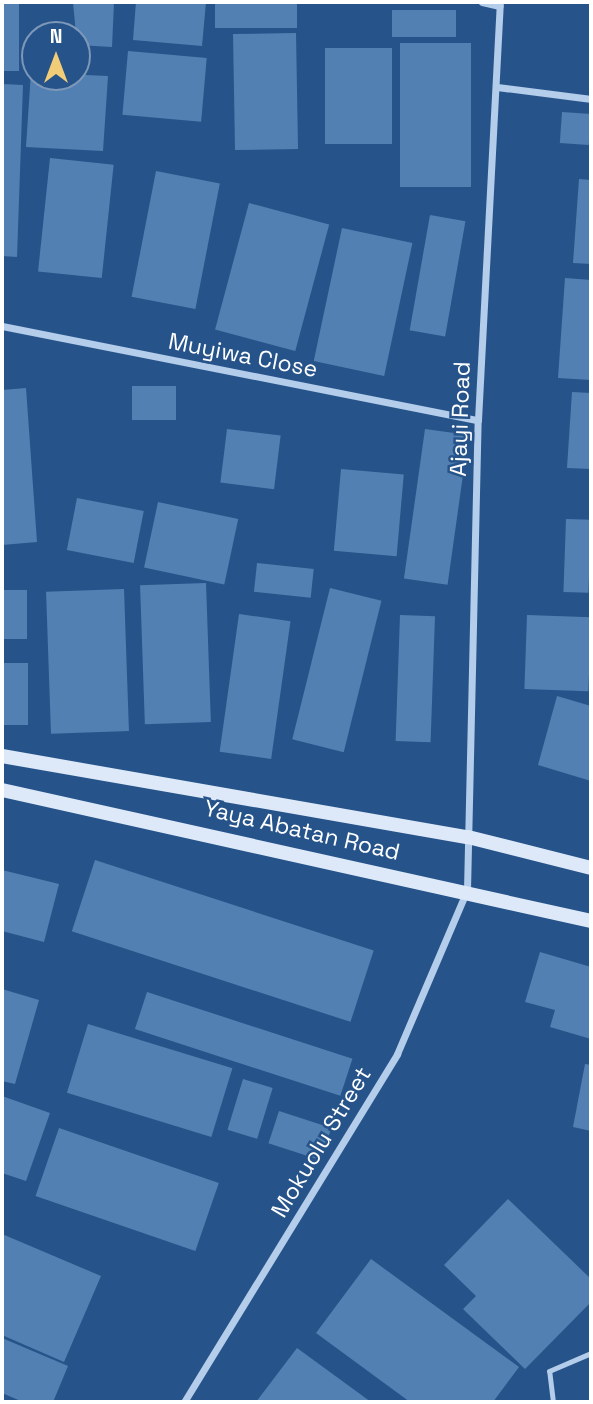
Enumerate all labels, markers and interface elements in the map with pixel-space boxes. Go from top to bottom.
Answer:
north arrow [21,21,91,91]
text: N [50,24,62,49]
street label: Muyiwa Close [166,327,320,383]
street label: Ajayi Road [444,361,476,477]
street label: Yaya Abatan Road [201,794,403,866]
street label: Mokuolu Street [265,1062,377,1222]

